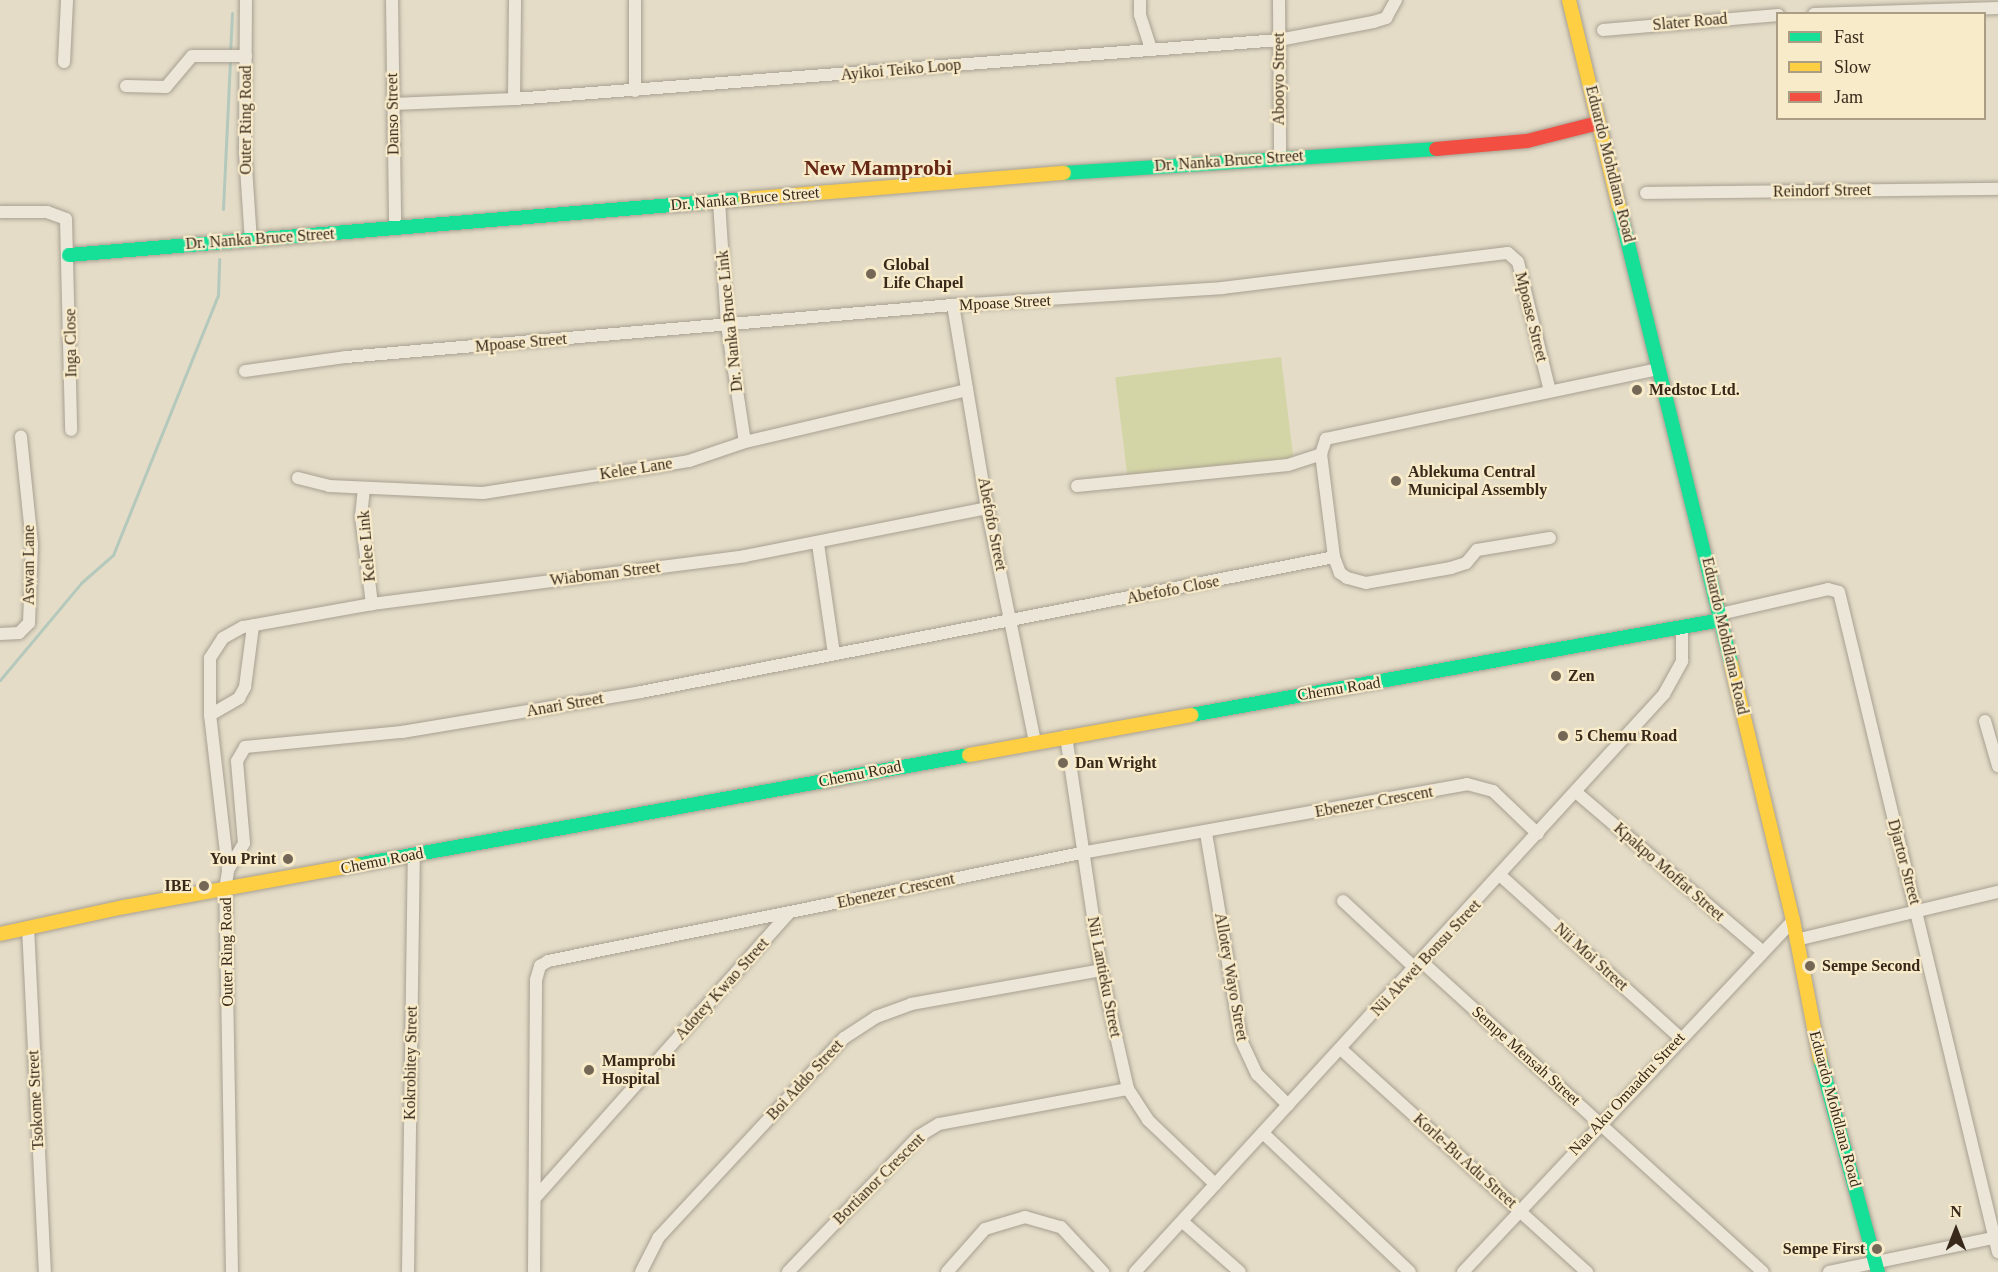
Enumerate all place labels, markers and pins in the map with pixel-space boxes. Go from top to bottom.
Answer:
place label: Global Life Chapel [883,255,963,293]
marker: Global Life Chapel [864,267,878,281]
place label: Medstoc Ltd. [1649,380,1740,400]
marker: Medstoc Ltd. [1630,383,1644,397]
place label: Ablekuma Central Municipal Assembly [1408,462,1548,500]
marker: Ablekuma Central Municipal Assembly [1389,474,1403,488]
place label: Zen [1568,666,1595,686]
marker: Zen [1549,669,1563,683]
place label: 5 Chemu Road [1575,726,1677,746]
marker: 5 Chemu Road [1556,729,1570,743]
place label: Dan Wright [1075,753,1157,773]
marker: Dan Wright [1056,756,1070,770]
place label: You Print [210,849,276,869]
marker: You Print [281,852,295,866]
place label: IBE [164,876,192,896]
marker: IBE [197,879,211,893]
place label: Sempe Second [1822,956,1920,976]
marker: Sempe Second [1803,959,1817,973]
place label: Mamprobi Hospital [602,1051,675,1089]
marker: Mamprobi Hospital [580,1061,598,1079]
place label: Sempe First [1783,1239,1865,1259]
marker: Sempe First [1870,1242,1884,1256]

